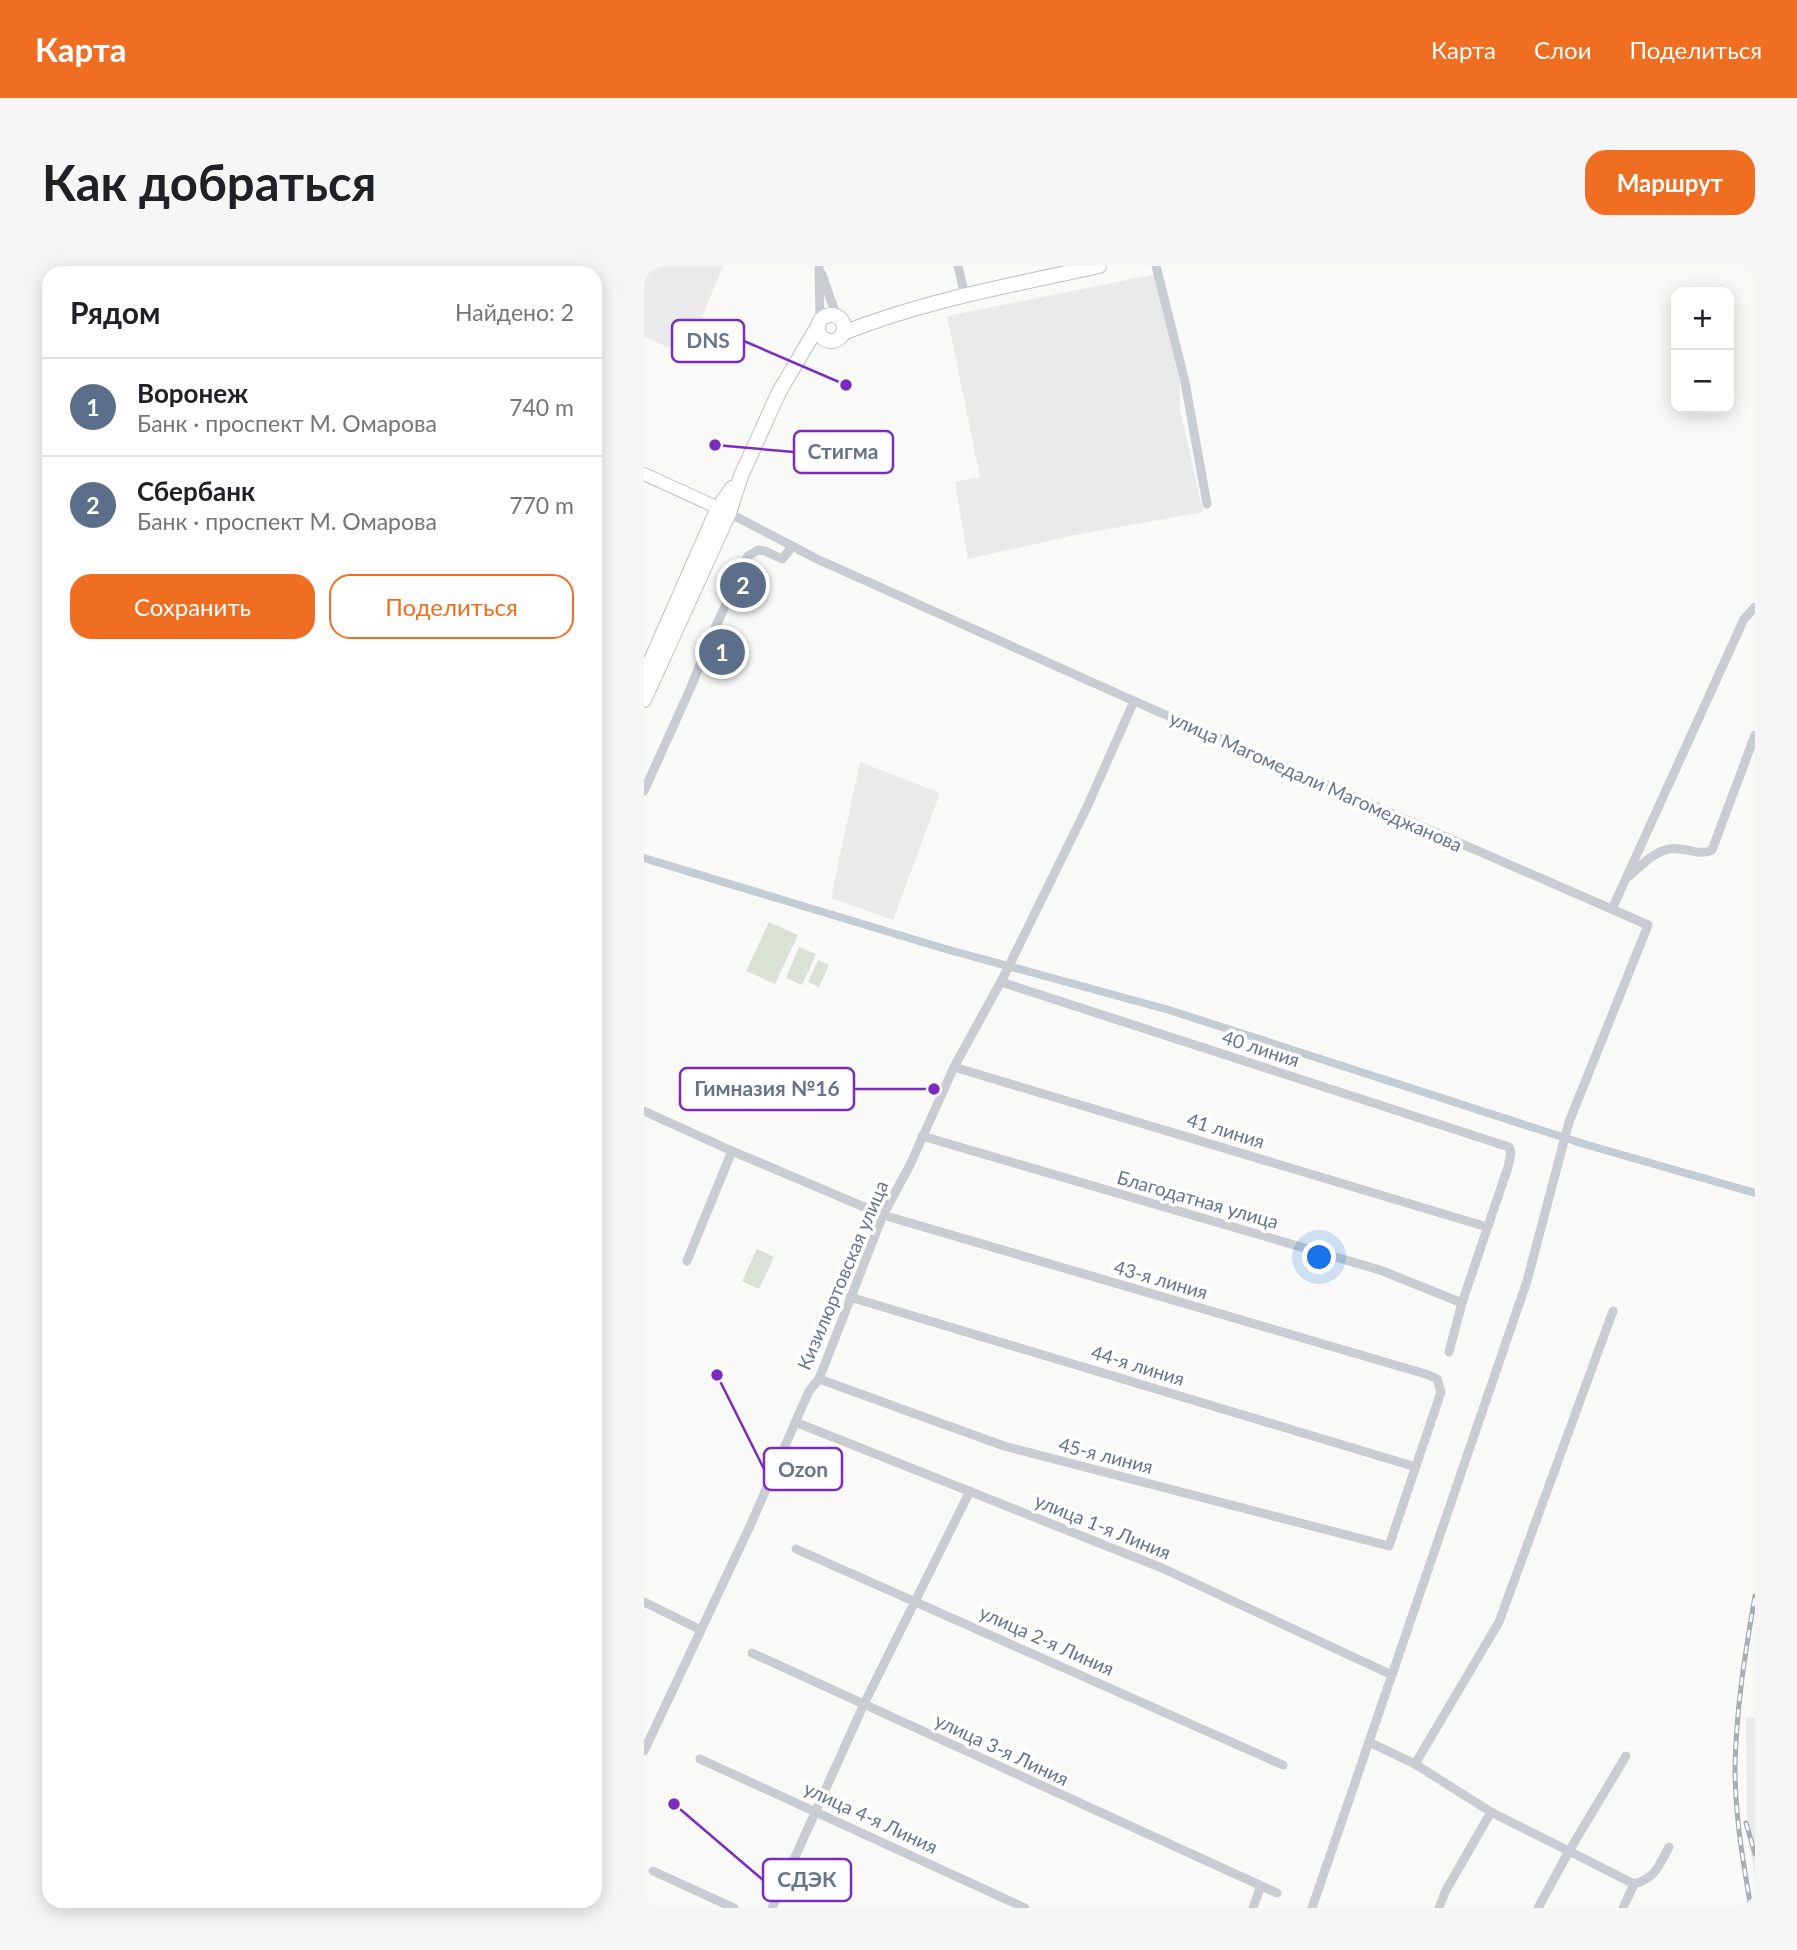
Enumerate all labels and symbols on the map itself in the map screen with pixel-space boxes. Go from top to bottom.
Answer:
callout: DNS [672,320,744,362]
text: DNS [686,327,730,352]
callout: Стигма [794,431,893,473]
text: Стигма [808,438,878,463]
pin: 2 [720,559,766,611]
pin: 1 [699,626,745,678]
street label: улица Магомедали Магомеджановa [1166,706,1466,856]
street label: 40 линия [1219,1025,1303,1071]
callout: Гимназия №16 [680,1068,854,1110]
text: Гимназия №16 [694,1075,840,1100]
street label: 41 линия [1184,1107,1268,1153]
street label: Благодатная улица [1115,1165,1281,1233]
street label: Кизилюртовская улица [792,1177,892,1373]
your location [1302,1240,1336,1274]
street label: 43-я линия [1112,1255,1210,1303]
street label: 44-я линия [1089,1340,1187,1390]
street label: 45-я линия [1056,1432,1156,1478]
callout: Ozon [764,1448,842,1490]
text: Ozon [778,1456,828,1481]
street label: улица 1-я Линия [1032,1488,1174,1564]
street label: улица 2-я Линия [976,1600,1118,1680]
street label: улица 3-я Линия [932,1708,1072,1790]
street label: улица 4-я Линия [801,1776,941,1858]
callout: СДЭК [763,1859,851,1901]
text: СДЭК [777,1866,837,1891]

